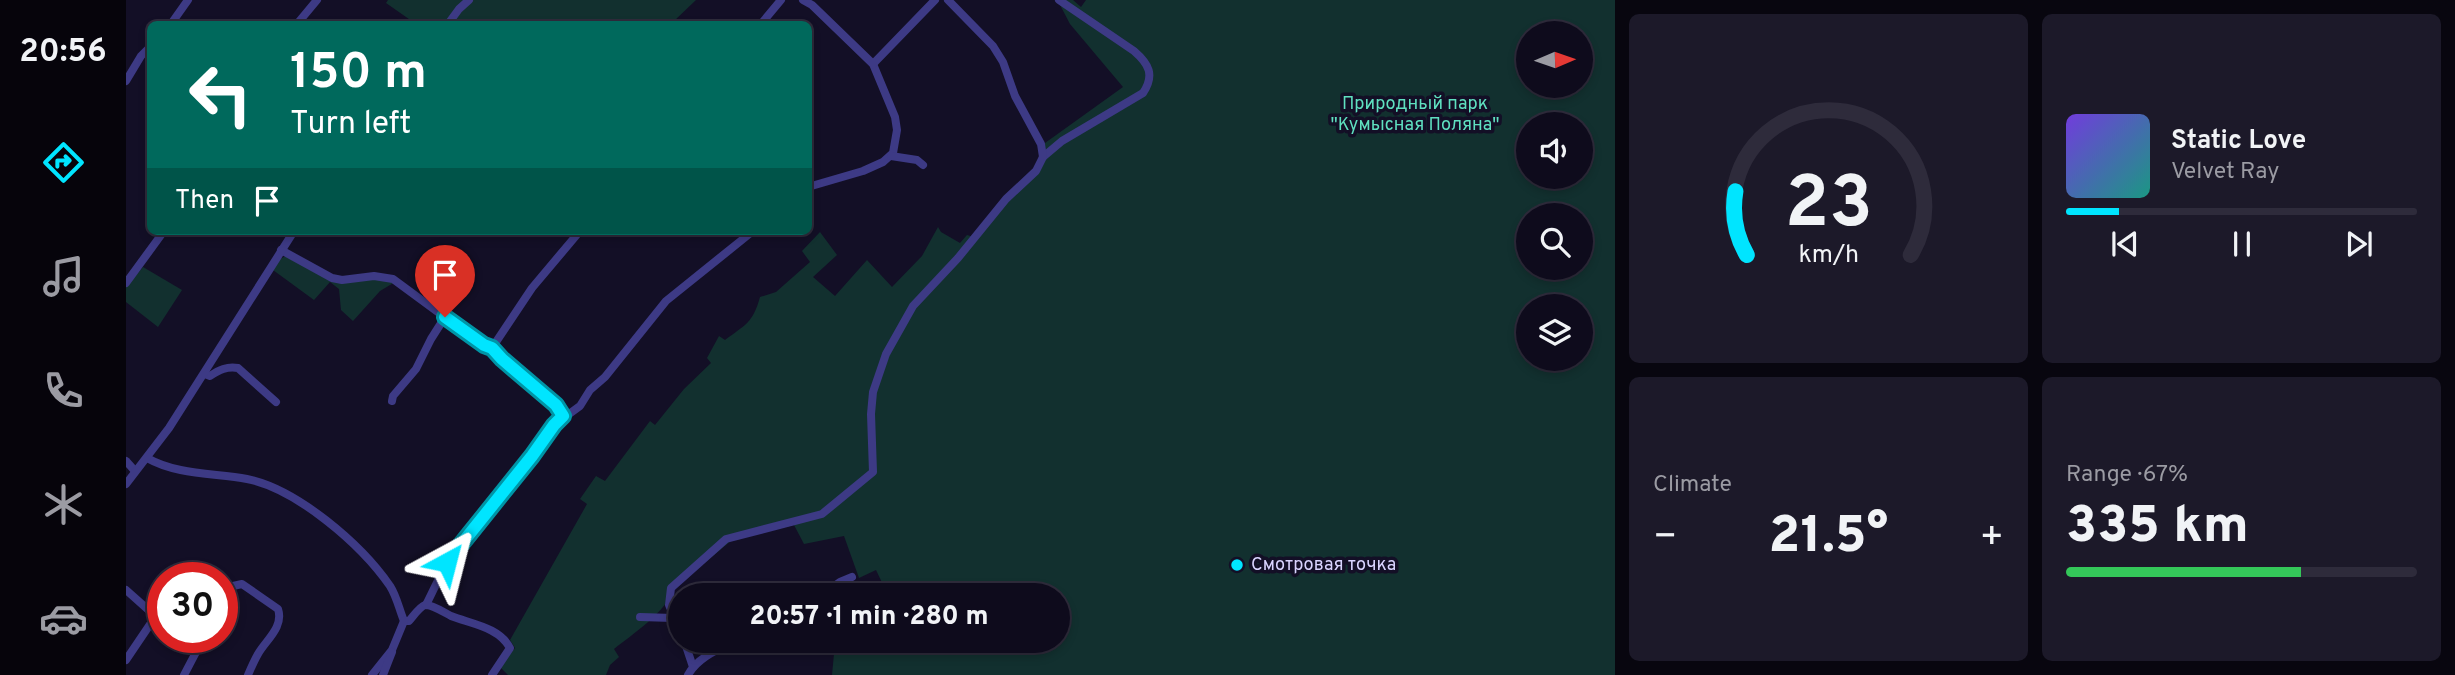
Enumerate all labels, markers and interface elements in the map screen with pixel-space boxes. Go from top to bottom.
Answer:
north arrow [1516,21,1592,98]
map controls [1516,21,1593,371]
text: 20:56 [19,33,107,73]
text: 150 m [290,44,427,106]
icon: left [175,49,266,140]
park label: Природный парк "Кумысная Поляна" [1330,93,1500,137]
text: Turn left [290,105,411,145]
button: sound [1516,112,1593,189]
text: Static Love [2171,125,2306,158]
icon: directions [39,138,88,187]
text: Velvet Ray [2171,158,2279,187]
text: 23 [1784,161,1873,253]
icon: arrive [248,182,286,220]
text: Then [175,185,234,218]
button: search [1516,203,1593,280]
icon: previous [2106,225,2144,263]
icon: pause [2223,225,2261,263]
icon: next [2340,225,2378,263]
text: km/h [1798,240,1859,272]
pin [415,245,475,317]
icon: music [39,252,88,301]
icon: arrive [426,256,464,294]
button: layers [1516,294,1593,371]
icon: phone [39,366,88,415]
text: Range · 67% [2066,461,2188,490]
text: Climate [1653,471,1732,500]
icon: climate [39,480,88,529]
text: 335 km [2066,495,2249,561]
text: 21.5° [1769,505,1888,571]
text: − [1653,514,1678,563]
text: + [1979,514,2004,563]
position arrow [410,525,484,599]
place label: Смотровая точка [1251,554,1396,577]
marker: Смотровая точка [1229,557,1245,573]
speed limit sign: 30 [147,562,238,653]
icon: car [39,594,88,643]
text: 20:57 · 1 min · 280 m [750,601,988,634]

